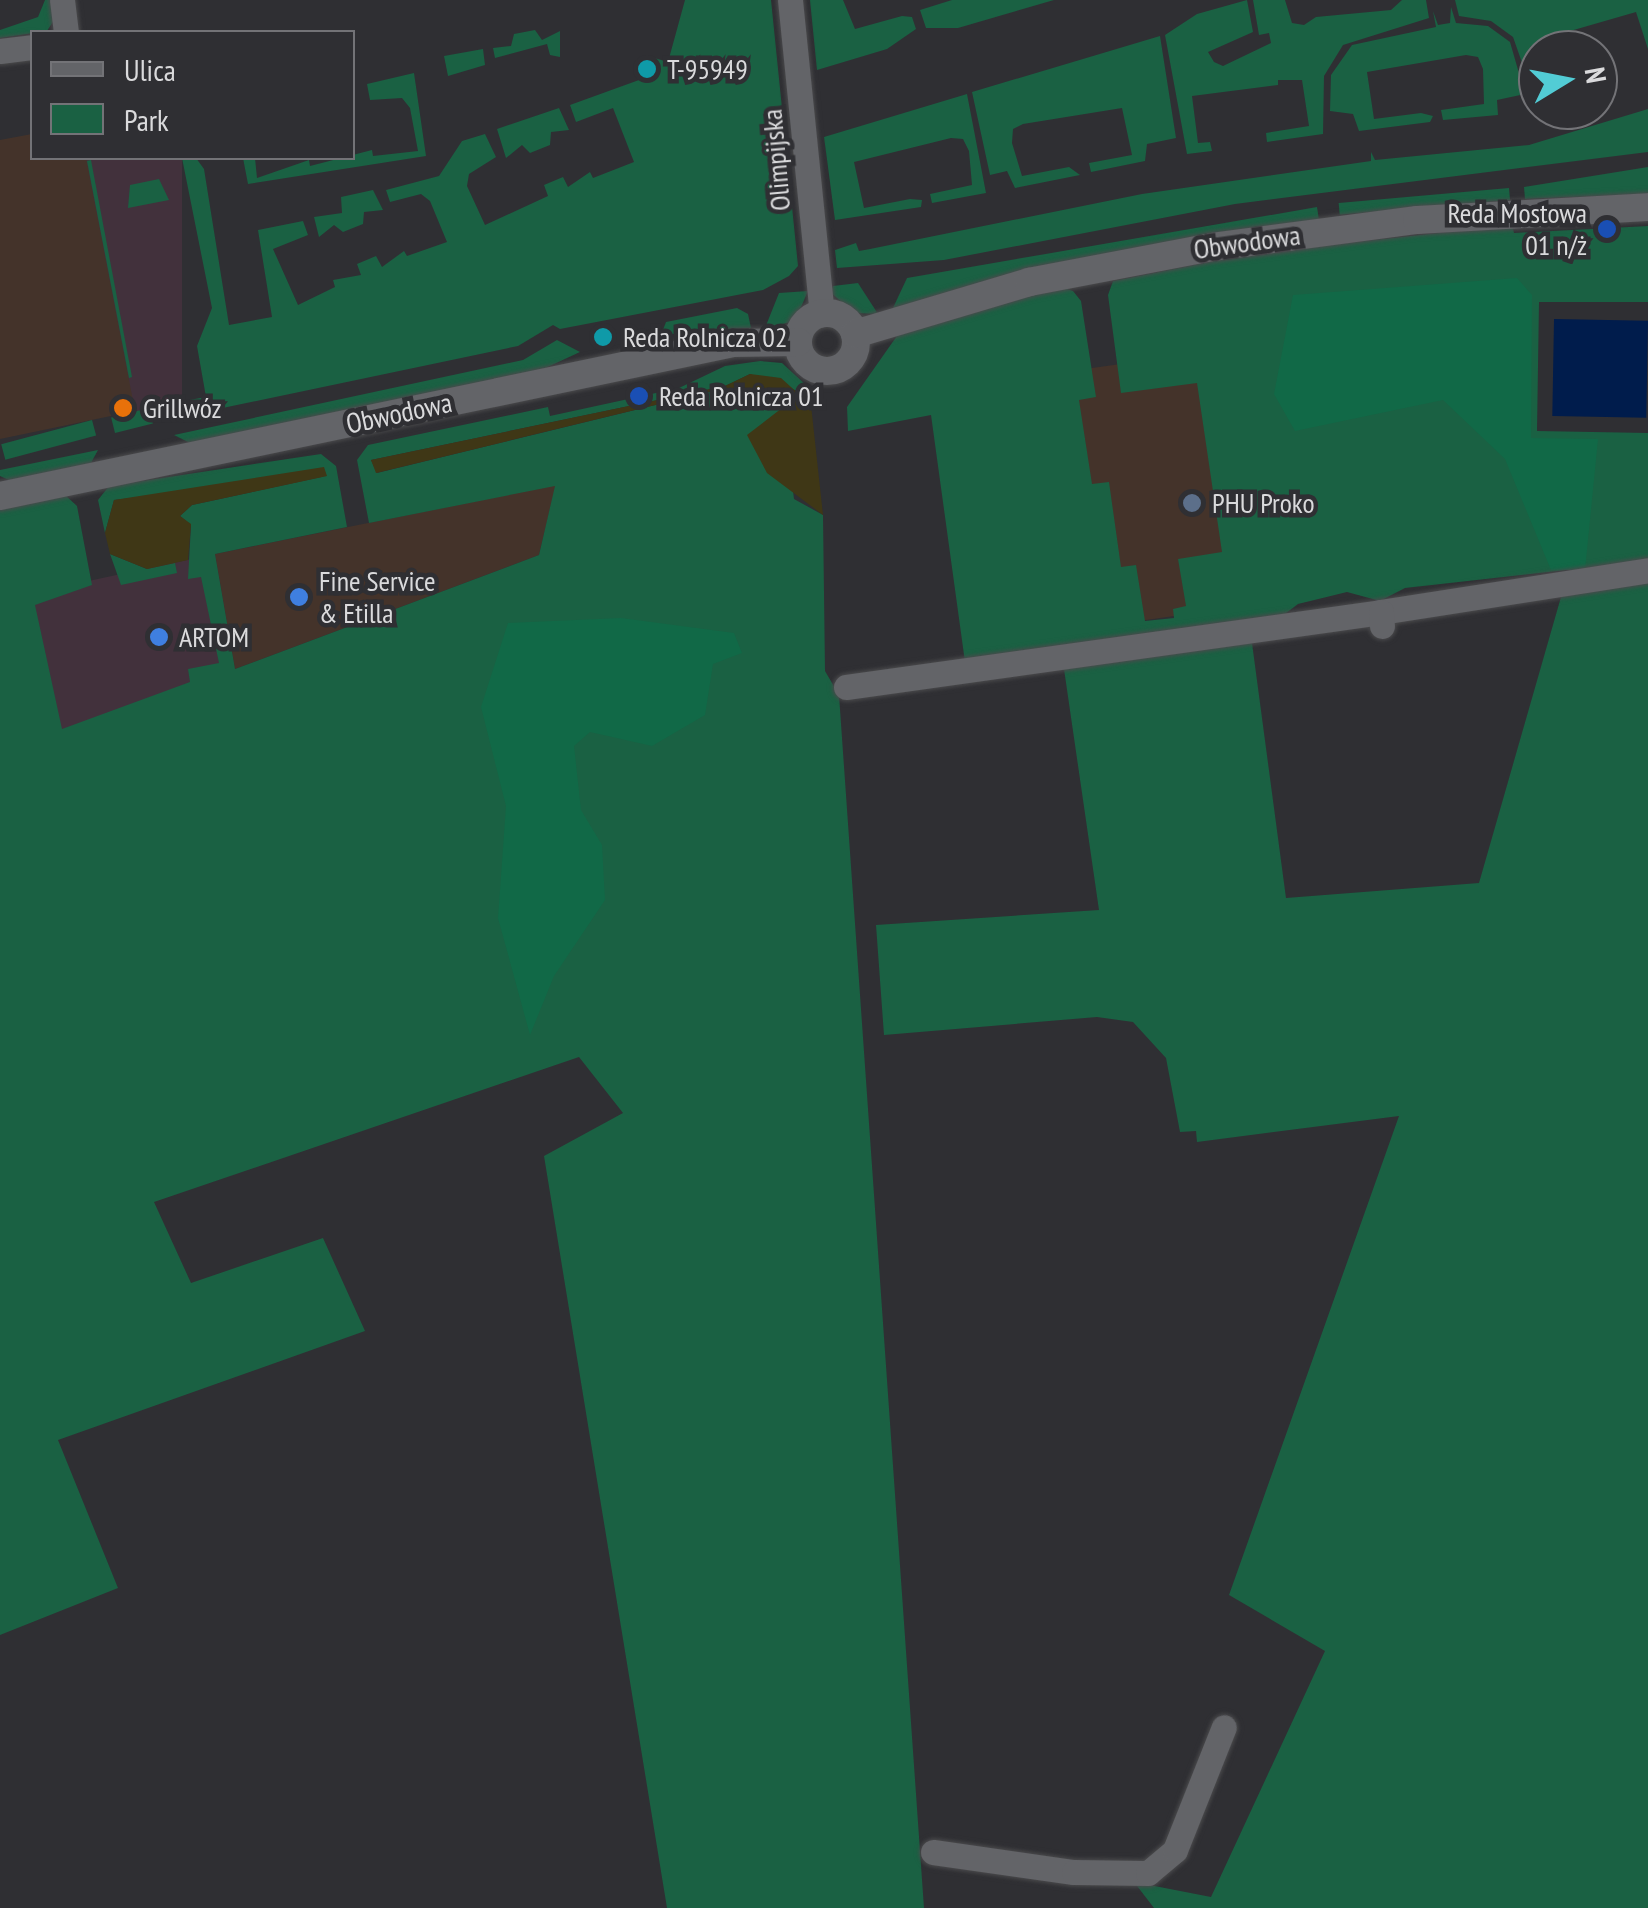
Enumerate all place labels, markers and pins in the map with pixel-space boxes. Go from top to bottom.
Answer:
place label: T-95949 [667,52,748,86]
marker: T-95949 [636,58,658,80]
place label: Reda Mostowa 01 n/ż [1447,196,1587,262]
marker: Reda Mostowa 01 n/ż [1596,218,1618,240]
place label: Reda Rolnicza 02 [623,320,788,354]
marker: Reda Rolnicza 02 [592,326,614,348]
place label: Reda Rolnicza 01 [659,379,824,413]
marker: Reda Rolnicza 01 [628,385,650,407]
place label: Grillwóz [143,391,222,425]
marker: Grillwóz [112,397,134,419]
place label: PHU Proko [1212,486,1314,520]
marker: PHU Proko [1181,492,1203,514]
place label: Fine Service & Etilla [319,564,436,630]
marker: Fine Service & Etilla [288,586,310,608]
place label: ARTOM [179,620,249,654]
marker: ARTOM [148,626,170,648]

